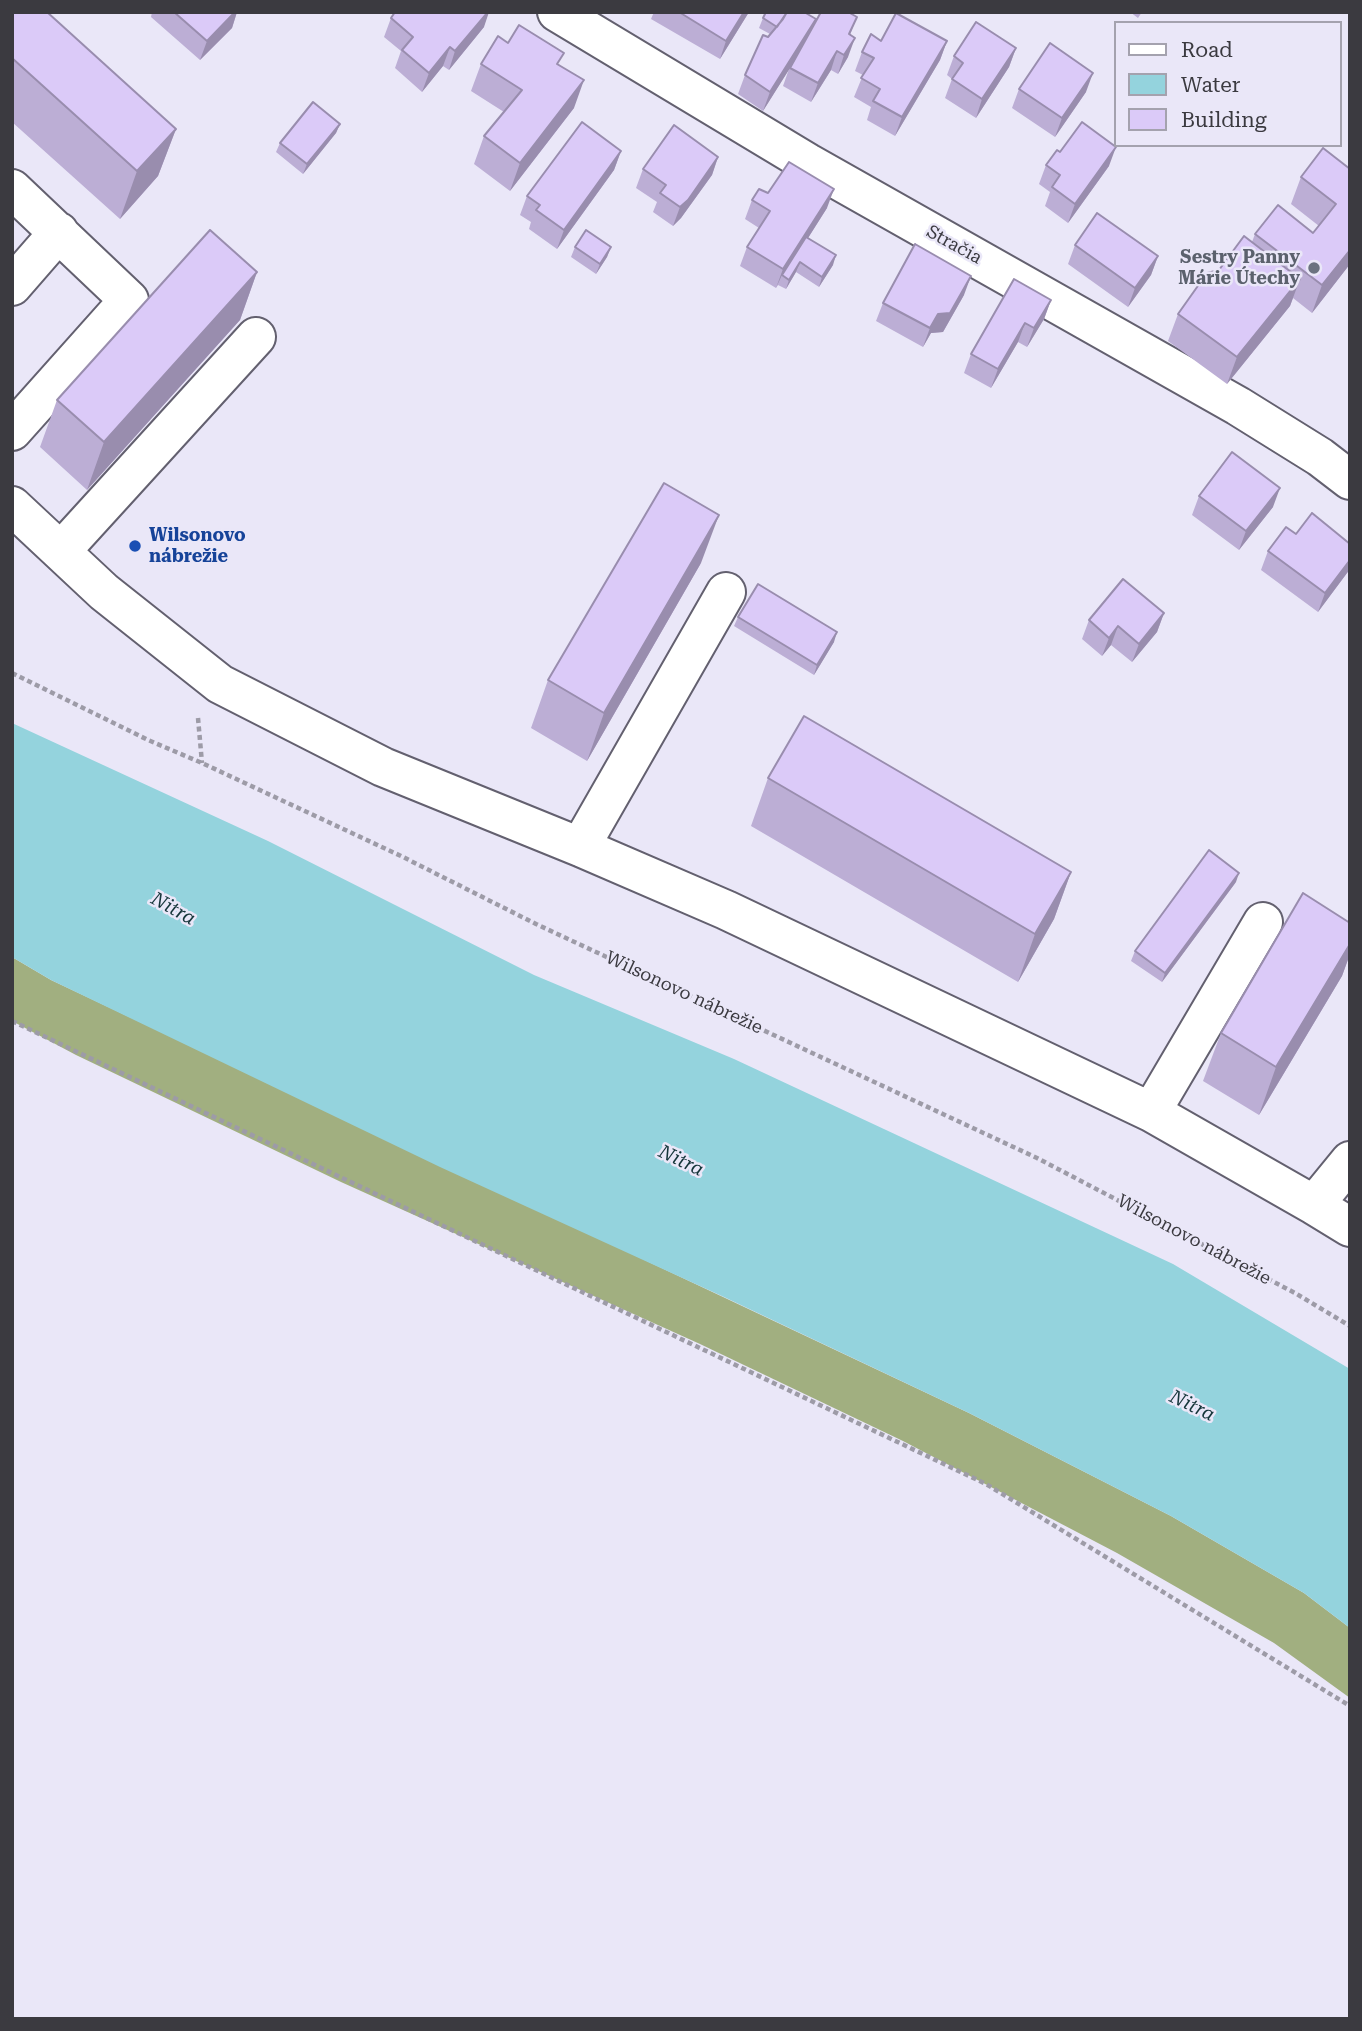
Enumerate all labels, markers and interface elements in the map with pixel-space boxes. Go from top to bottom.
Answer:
legend [1114,21,1341,147]
text: Road [1181,38,1233,62]
text: Water [1181,73,1240,97]
text: Building [1181,108,1267,132]
street label: Stračia [922,221,986,269]
place label: Sestry Panny Márie Útechy [1178,247,1300,290]
marker: Sestry Panny Márie Útechy [1306,260,1322,276]
place label: Wilsonovo nábrežie [149,525,246,568]
marker: Wilsonovo nábrežie [127,538,143,554]
water label: Nitra [147,888,199,930]
street label: Wilsonovo nábrežie [602,947,766,1039]
water label: Nitra [655,1140,707,1182]
street label: Wilsonovo nábrežie [1113,1190,1275,1290]
water label: Nitra [1166,1385,1218,1427]

